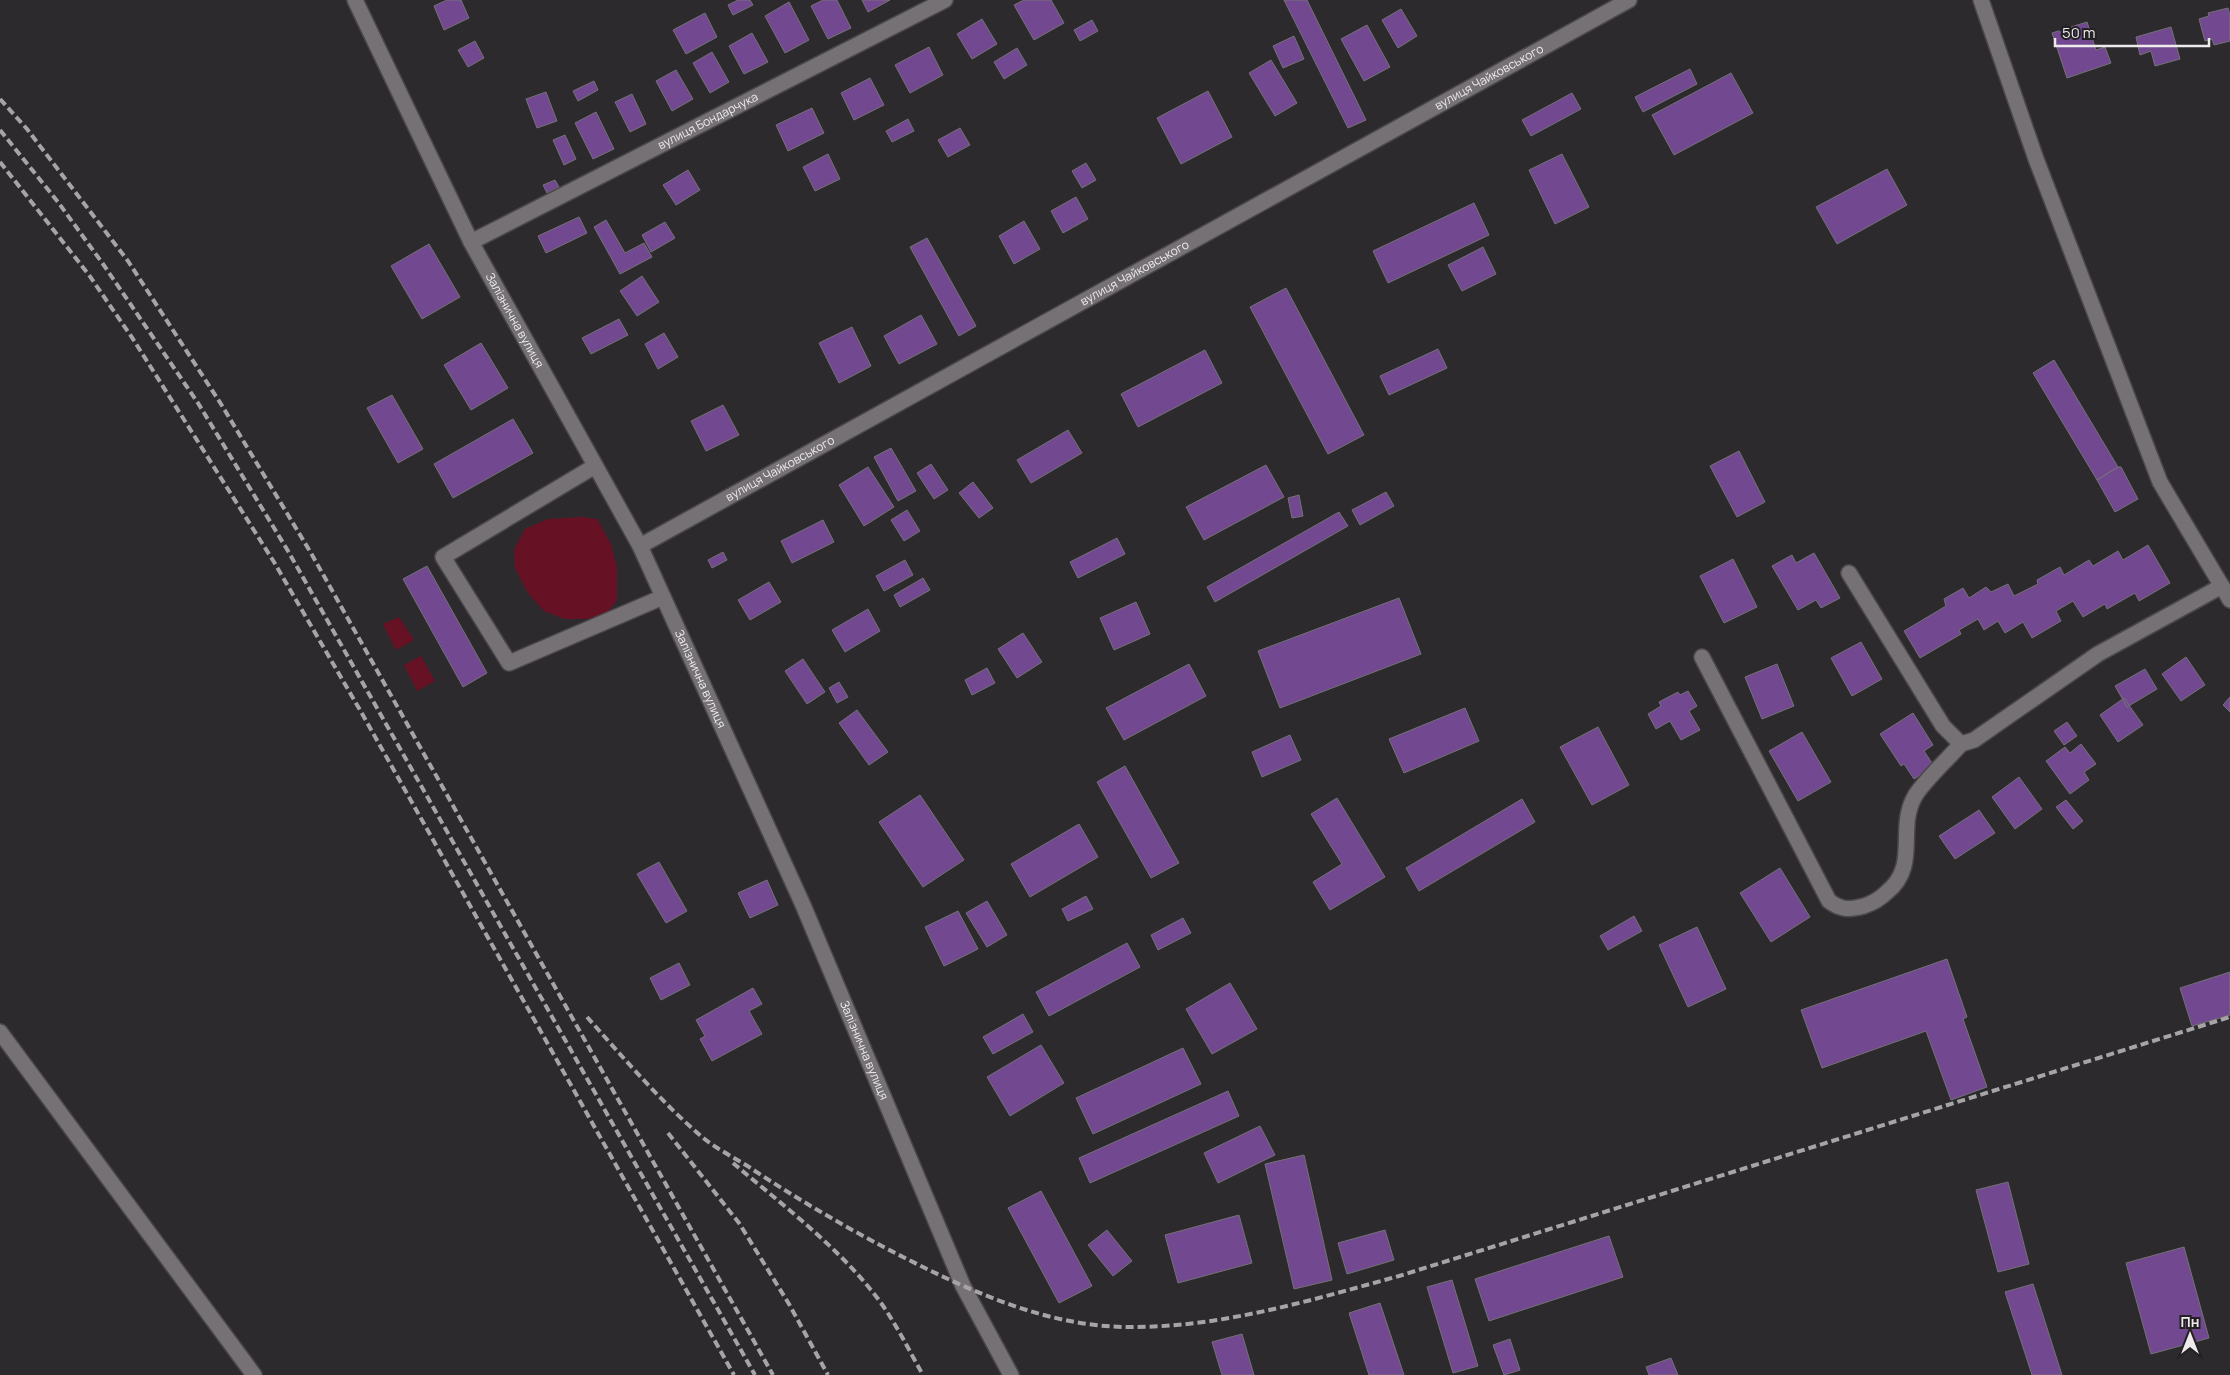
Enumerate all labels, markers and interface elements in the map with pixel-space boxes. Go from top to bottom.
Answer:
scale bar [2055,15,2209,47]
text: 50 m [2062,22,2096,43]
street label: вулиця Чайковського [1431,40,1546,114]
street label: вулиця Бондарчука [655,88,761,153]
street label: вулиця Чайковського [1077,236,1192,309]
street label: Залізнична вулиця [482,269,548,371]
street label: вулиця Чайковського [722,431,837,505]
street label: Залізнична вулиця [671,627,731,731]
street label: Залізнична вулиця [836,998,893,1102]
north arrow [2165,1310,2215,1360]
text: Пн [2181,1312,2199,1331]

